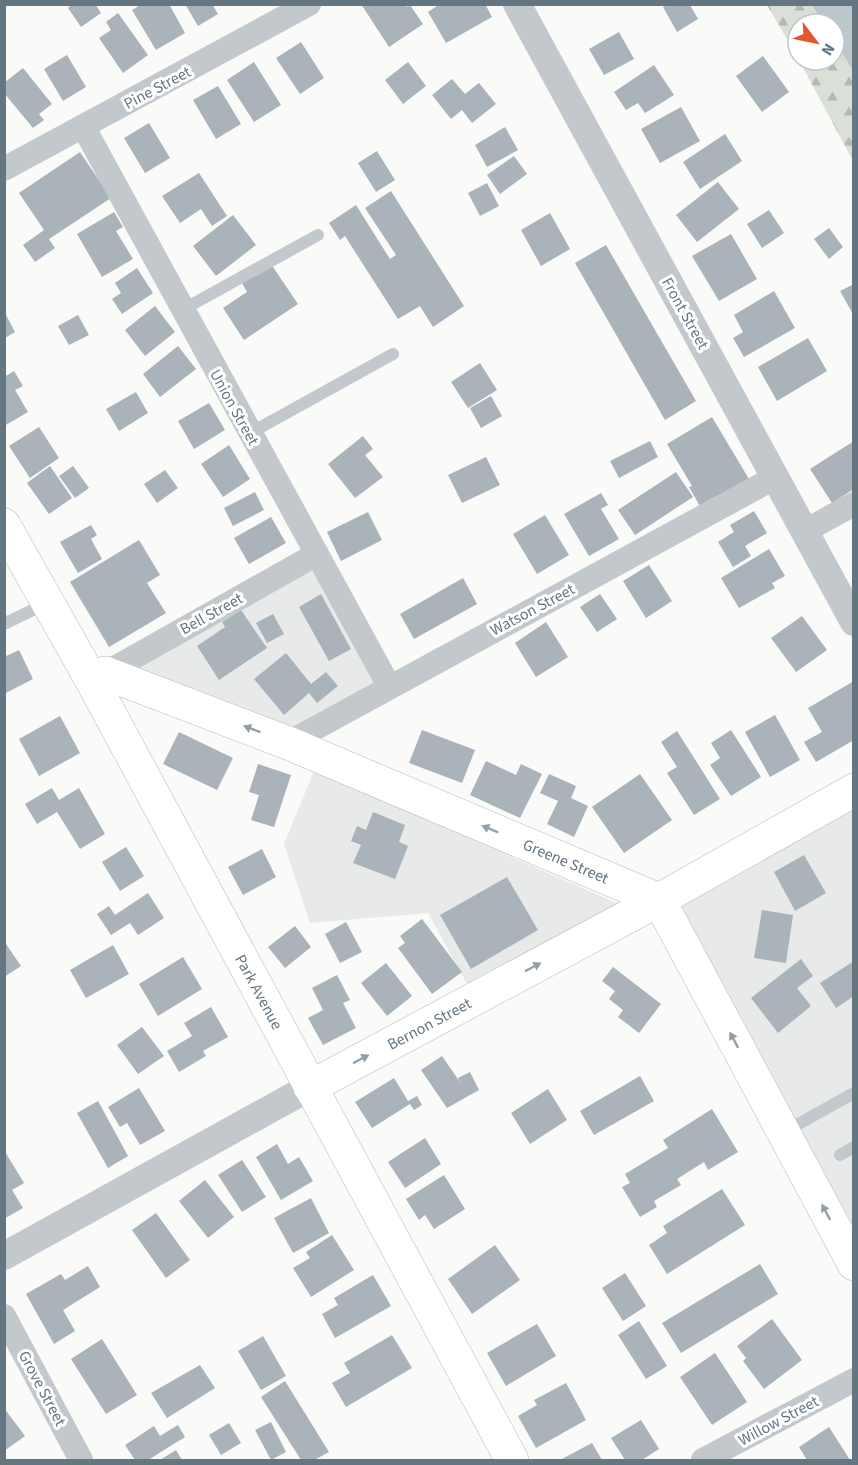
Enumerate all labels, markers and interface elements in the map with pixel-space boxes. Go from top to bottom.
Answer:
north arrow [786,12,846,72]
text: N [816,39,840,60]
street label: Pine Street [120,61,195,115]
street label: Front Street [656,274,714,354]
street label: Union Street [204,366,264,450]
street label: Watson Street [486,578,579,641]
street label: Bell Street [176,587,247,640]
one-way arrow [243,724,261,733]
one-way arrow [482,824,499,833]
street label: Greene Street [520,834,613,890]
street label: Park Avenue [229,951,288,1034]
one-way arrow [525,962,542,972]
street label: Bernon Street [384,992,476,1056]
one-way arrow [729,1031,739,1048]
one-way arrow [353,1054,370,1064]
one-way arrow [821,1203,831,1220]
street label: Grove Street [13,1347,71,1431]
street label: Willow Street [734,1390,823,1451]

